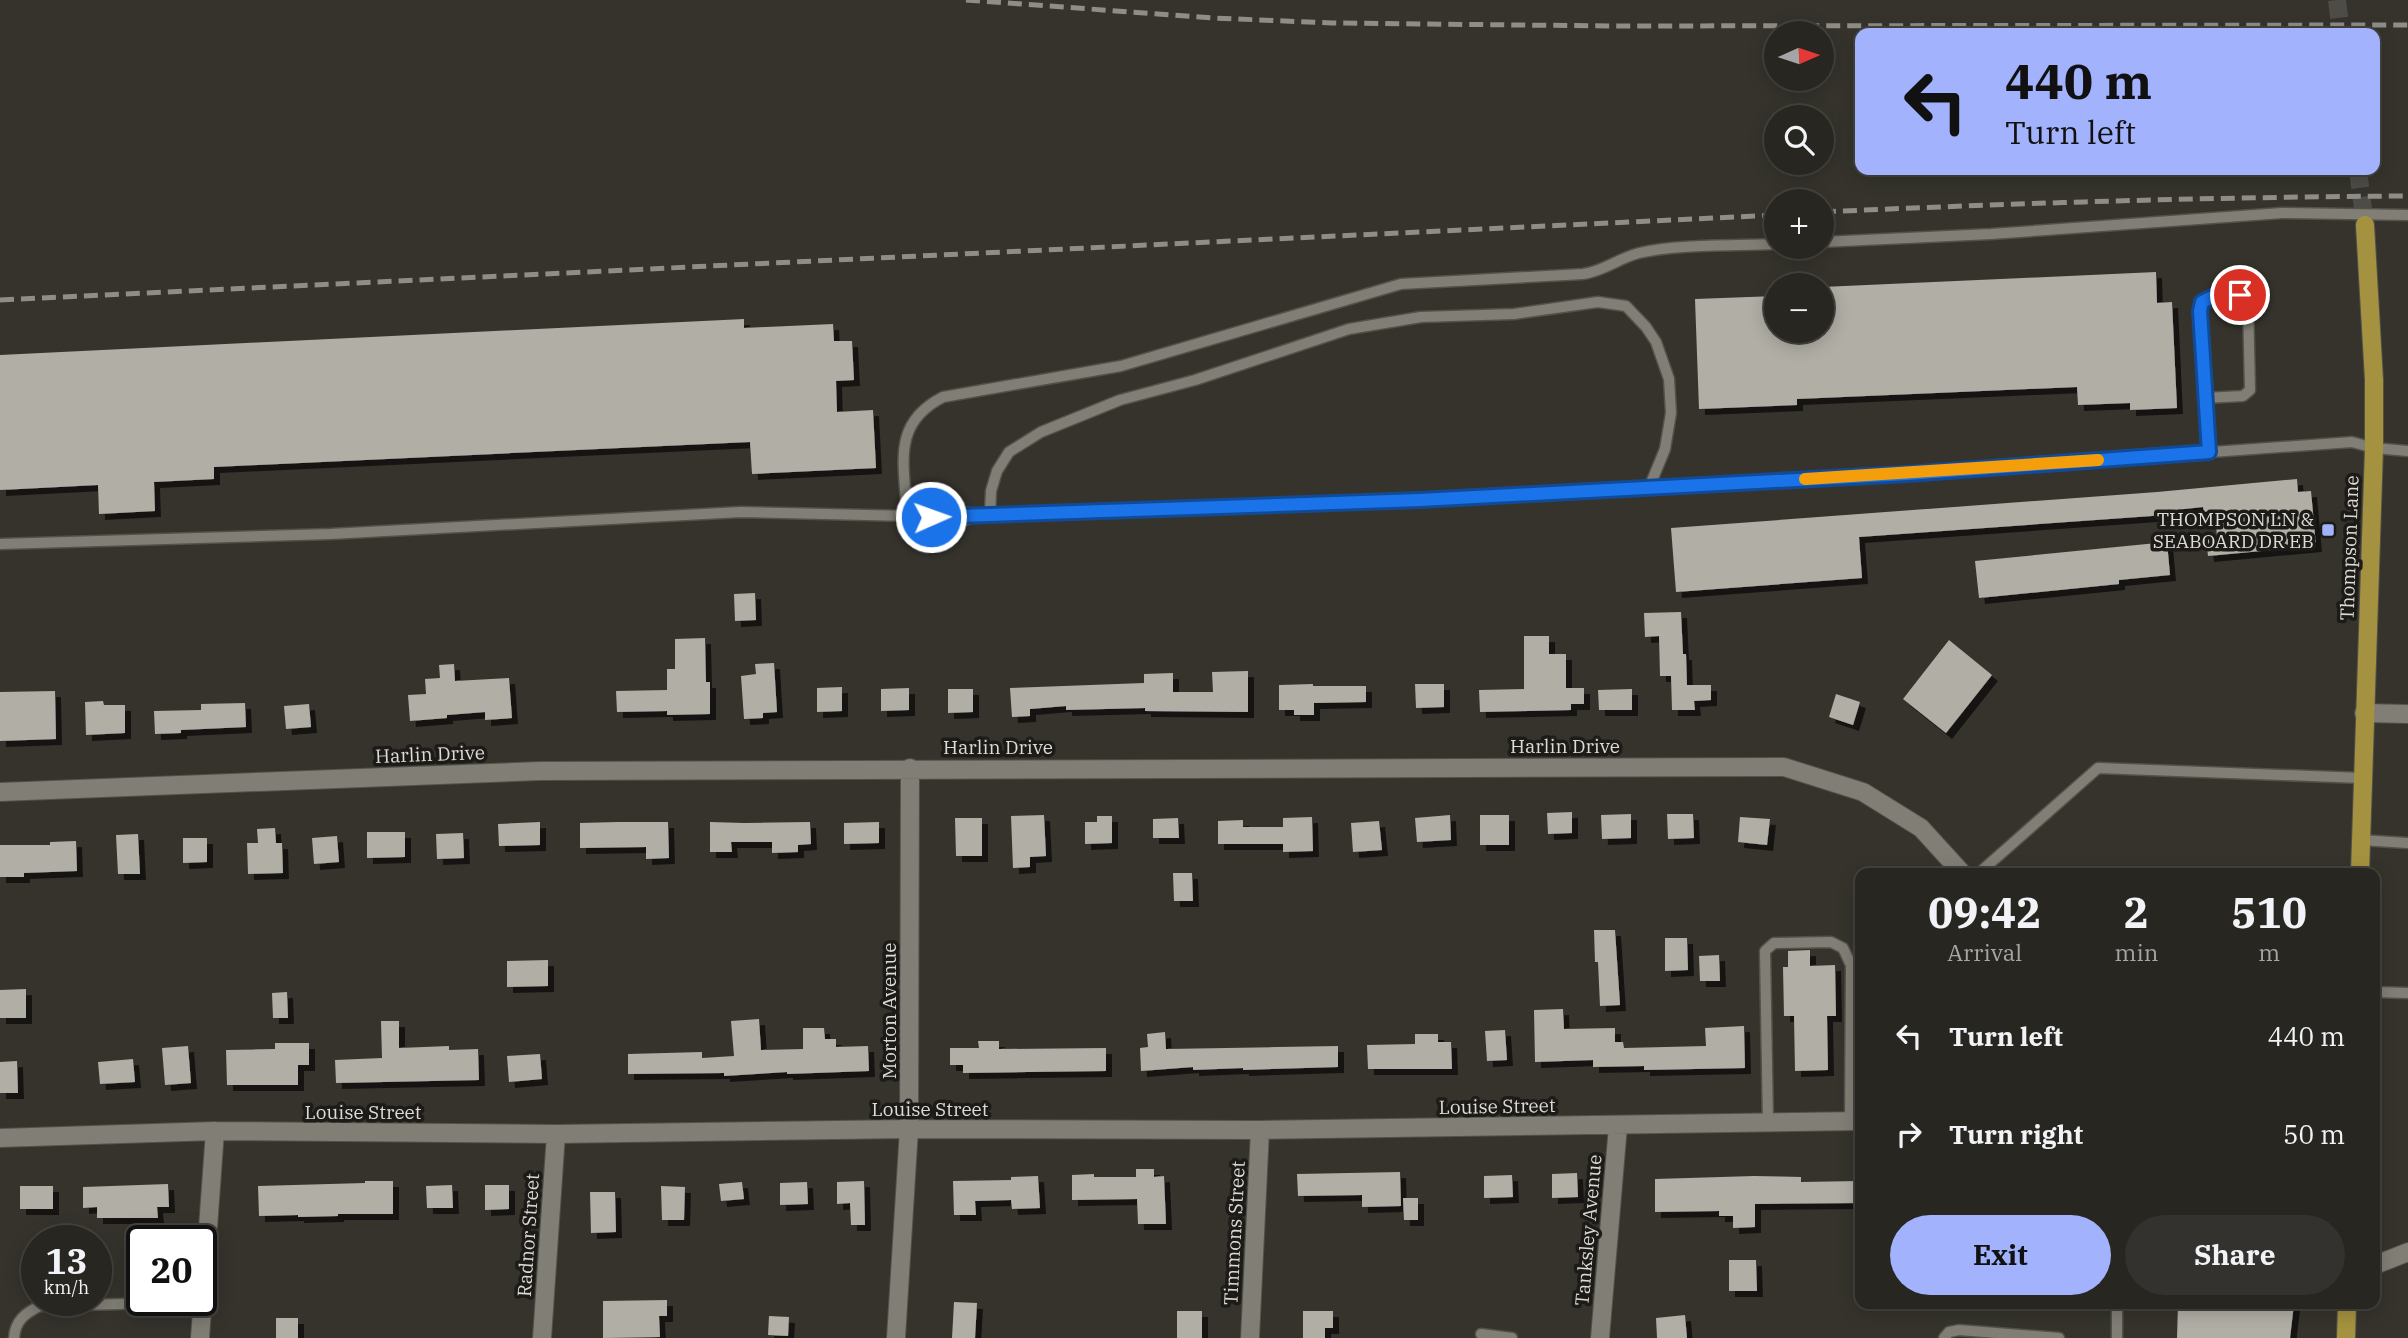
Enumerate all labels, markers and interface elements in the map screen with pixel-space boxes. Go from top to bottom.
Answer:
north arrow [1764,21,1834,91]
map controls [1764,21,1834,343]
text: 440 m [2005,49,2152,112]
icon: left [1890,56,1981,147]
button: search [1764,105,1834,175]
text: Turn left [2005,111,2136,153]
button: + [1764,189,1834,259]
pin [2210,265,2270,325]
button: − [1764,273,1834,343]
icon: arrive [2221,276,2259,314]
street label: Thompson Lane [2334,475,2364,621]
position arrow [894,480,968,554]
place label: THOMPSON LN & SEABOARD DR EB [2153,507,2314,553]
marker: THOMPSON LN & SEABOARD DR EB [2320,522,2336,538]
street label: Harlin Drive [1510,734,1620,758]
street label: Harlin Drive [943,735,1053,759]
street label: Harlin Drive [375,740,485,768]
text: 09:42 [1928,885,2042,940]
text: 2 [2124,885,2149,940]
text: 510 [2231,885,2307,940]
text: Arrival [1947,937,2022,967]
text: min [2115,937,2158,967]
text: m [2258,937,2280,967]
street label: Morton Avenue [877,943,901,1079]
icon: left [1890,1017,1928,1055]
text: Turn left [1949,1019,2063,1053]
text: 440 m [2267,1019,2345,1053]
street label: Louise Street [1438,1093,1556,1119]
street label: Louise Street [872,1097,989,1121]
street label: Louise Street [305,1100,422,1124]
icon: right [1890,1115,1928,1153]
text: Turn right [1949,1117,2083,1151]
text: 50 m [2283,1117,2345,1151]
street label: Tanksley Avenue [1569,1153,1607,1307]
street label: Timmons Street [1218,1160,1250,1306]
street label: Radnor Street [512,1172,544,1298]
button: Exit [1890,1215,2111,1295]
button: Share [2125,1215,2345,1295]
speed limit sign: 20 [126,1225,217,1316]
text: 13 [45,1238,88,1284]
text: km/h [44,1276,89,1299]

